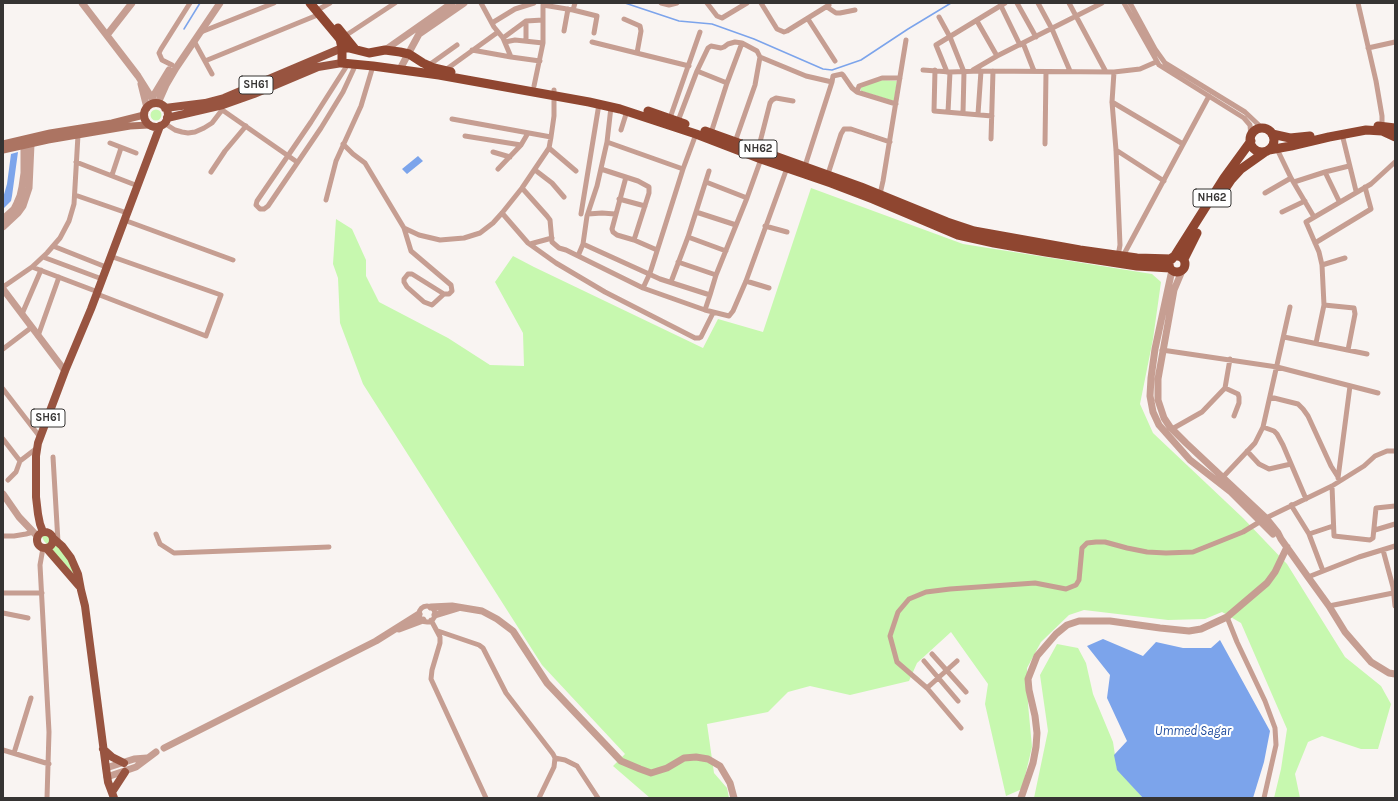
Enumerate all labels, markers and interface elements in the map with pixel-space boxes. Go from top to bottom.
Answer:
road number: SH61 [239,76,273,94]
road number: NH62 [739,140,777,158]
road number: NH62 [1193,189,1231,207]
road number: SH61 [31,409,65,427]
water label: Ummed Sagar [1155,723,1231,739]

